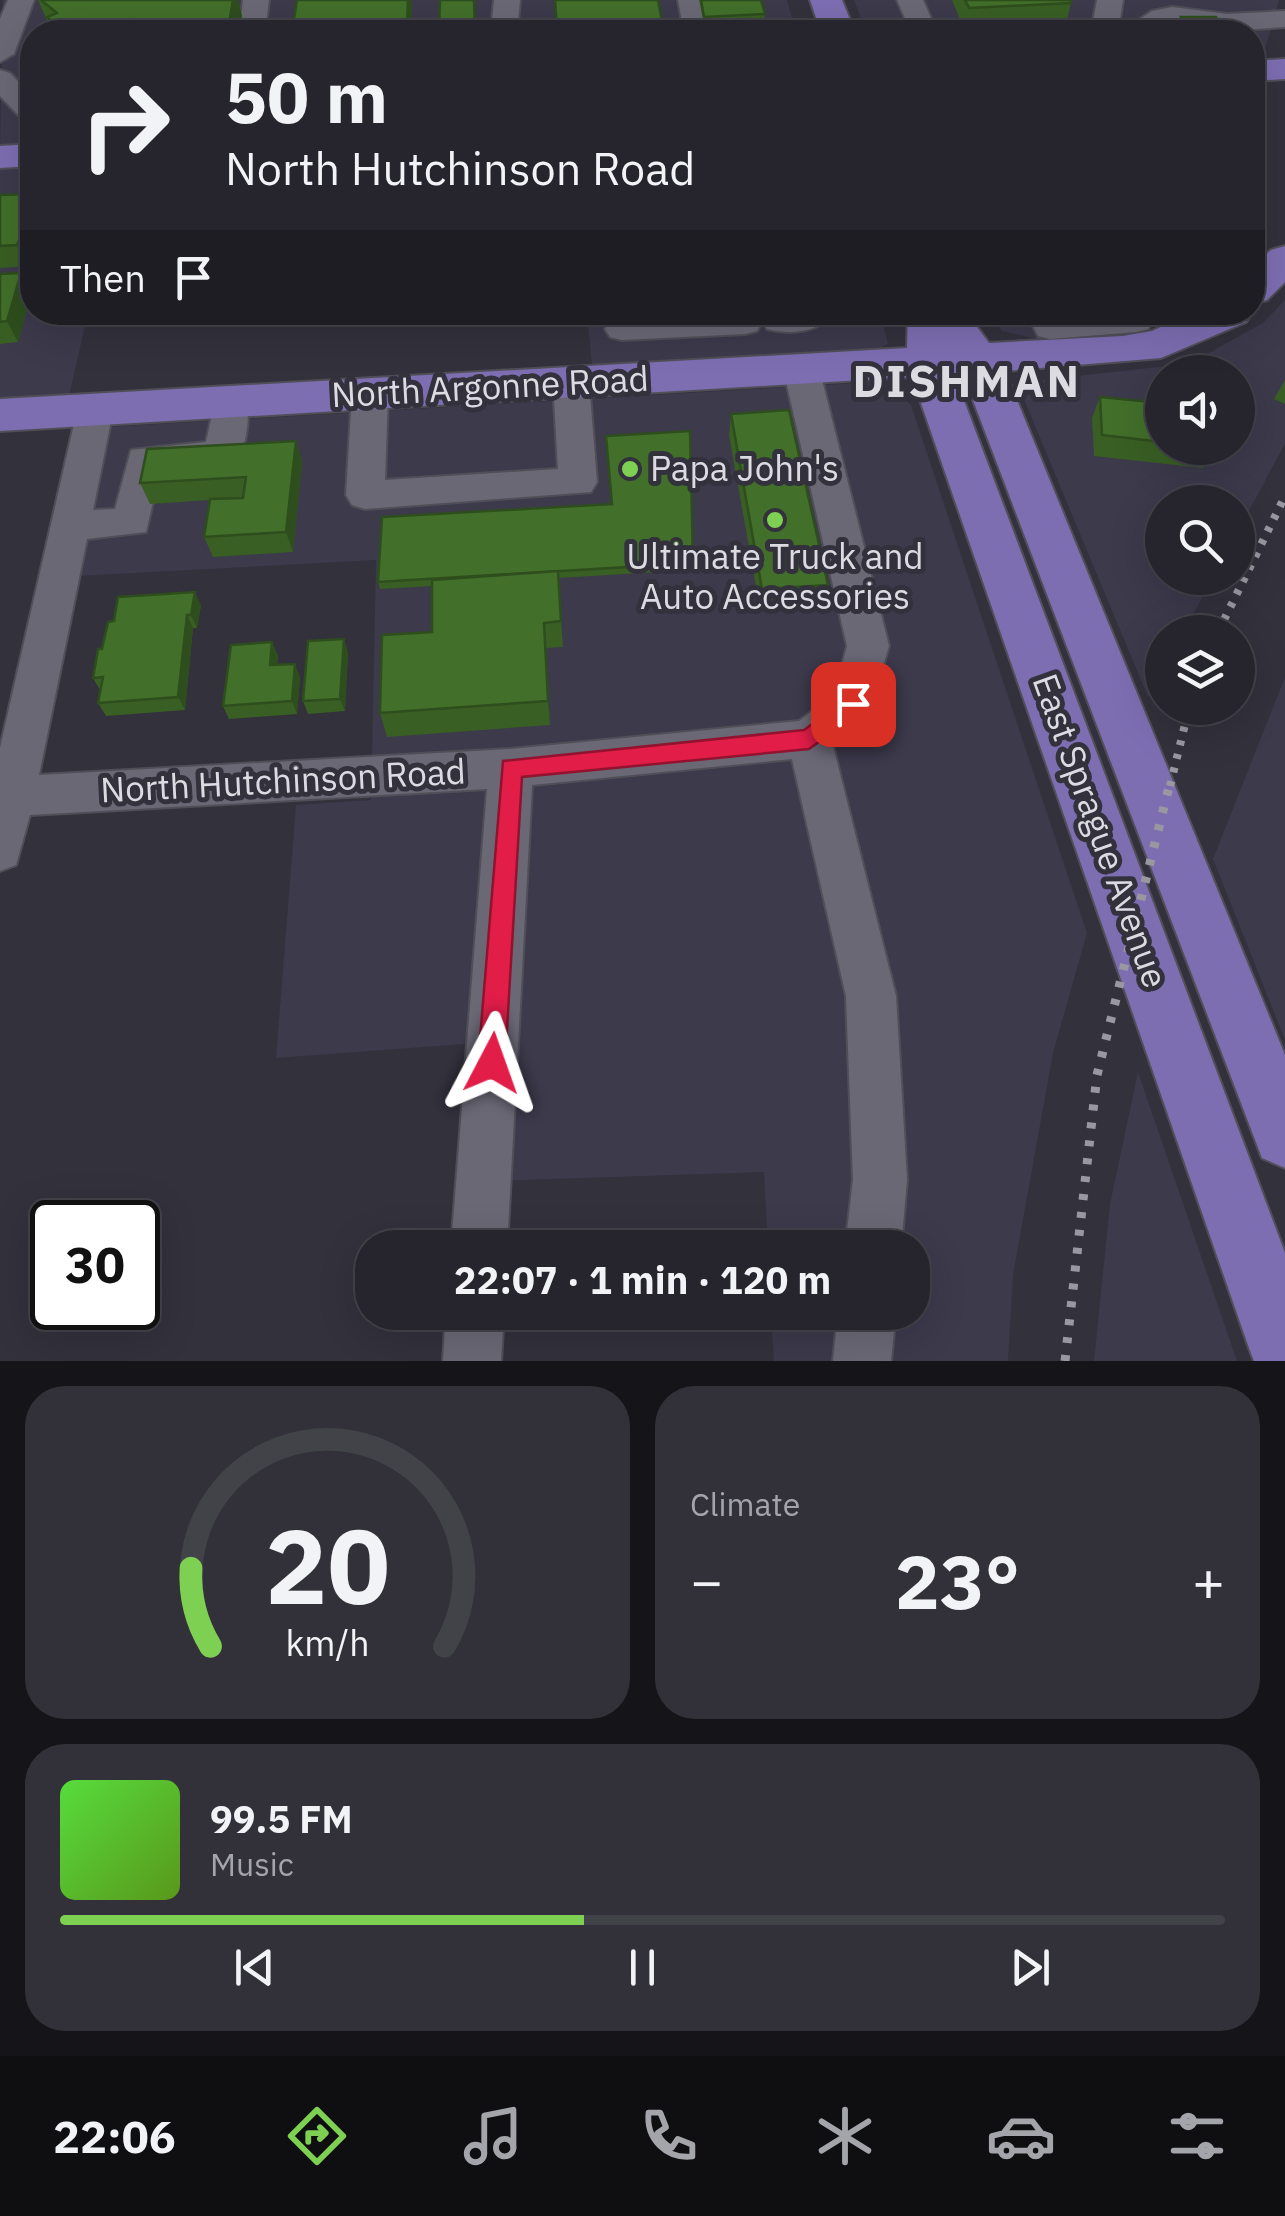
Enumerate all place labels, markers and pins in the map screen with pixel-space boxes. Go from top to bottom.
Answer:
place label: Papa John's [650,445,839,491]
marker: Papa John's [619,458,641,480]
marker: Ultimate Truck and Auto Accessories [764,509,786,531]
place label: Ultimate Truck and Auto Accessories [626,533,924,619]
pin [811,662,896,747]

